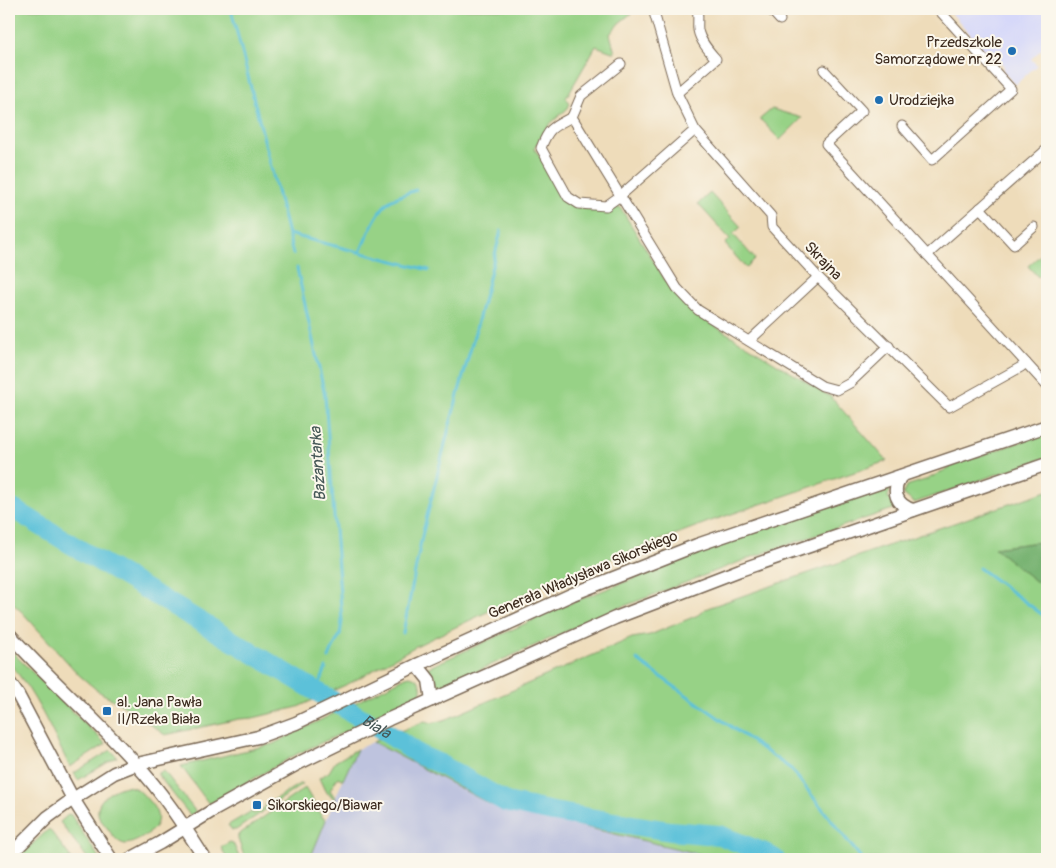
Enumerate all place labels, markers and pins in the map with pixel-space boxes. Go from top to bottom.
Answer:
place label: Przedszkole Samorządowe nr 22 [874,33,1003,69]
marker: Przedszkole Samorządowe nr 22 [1006,45,1018,57]
place label: Urodziejka [889,91,954,110]
marker: Urodziejka [873,94,885,106]
place label: al. Jana Pawła II/Rzeka Biała [117,693,202,729]
marker: al. Jana Pawła II/Rzeka Biała [101,705,113,717]
place label: Sikorskiego/Biawar [267,796,383,815]
marker: Sikorskiego/Biawar [251,799,263,811]

